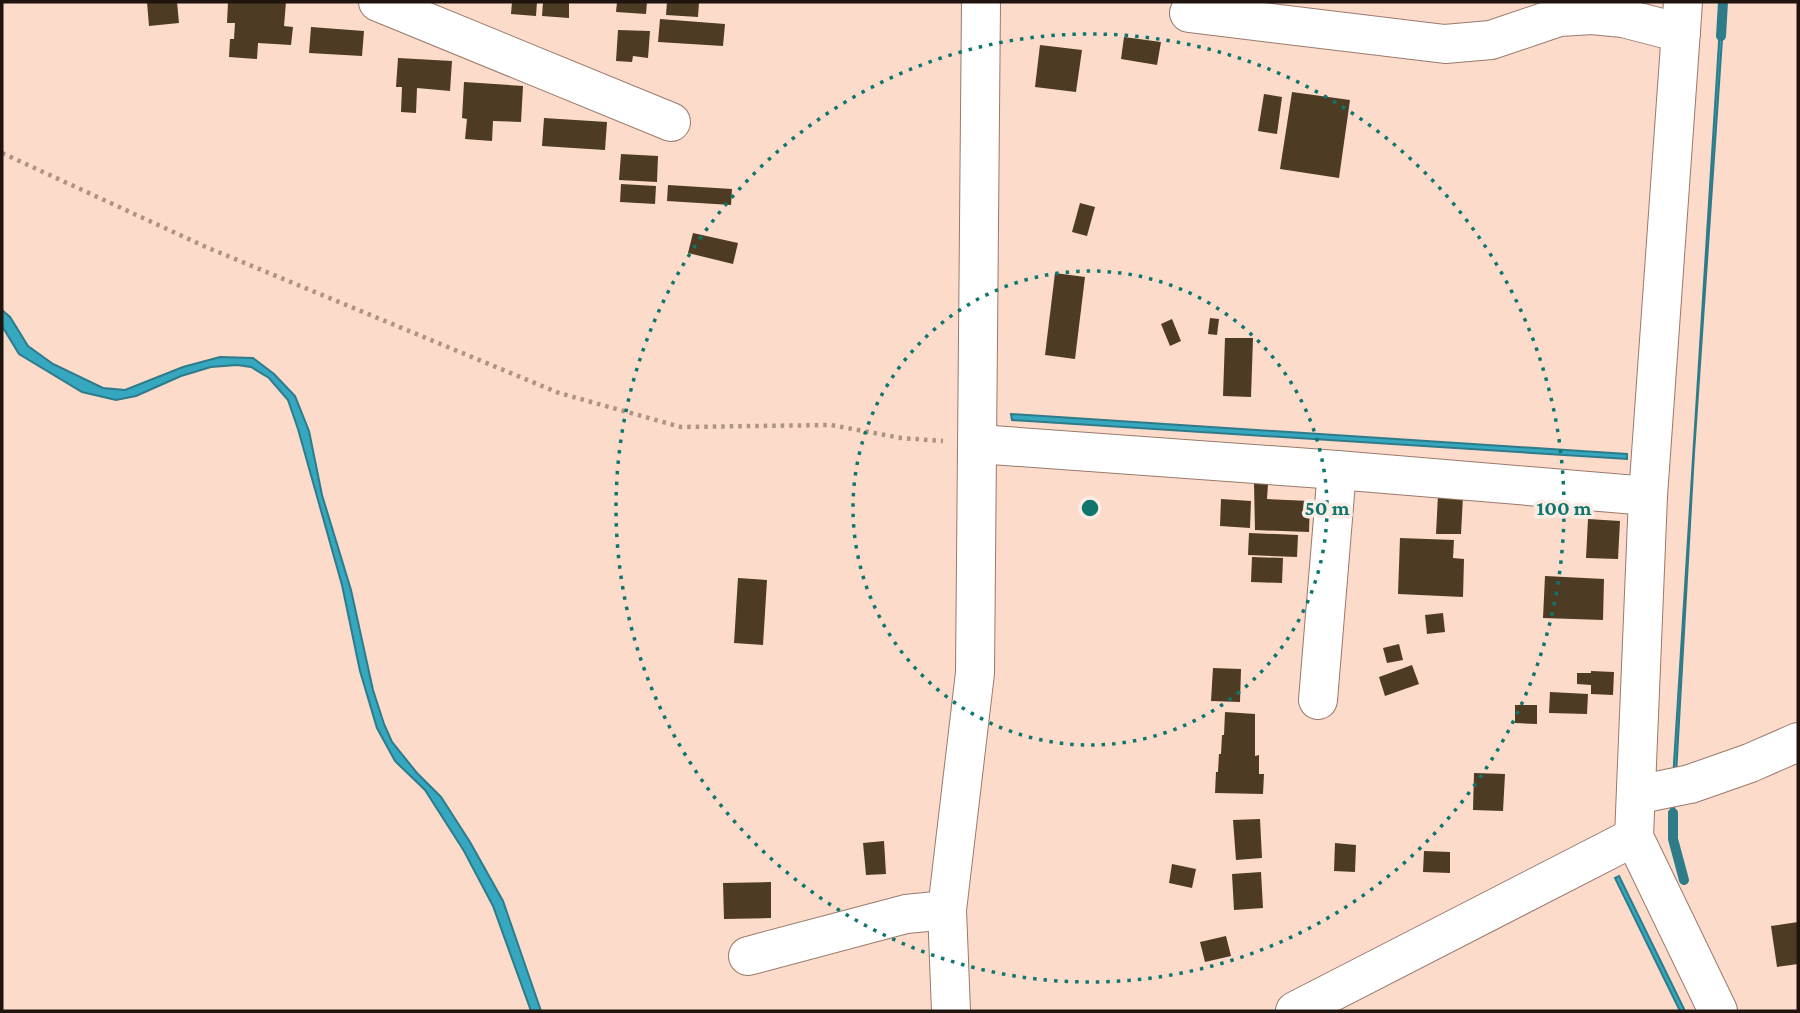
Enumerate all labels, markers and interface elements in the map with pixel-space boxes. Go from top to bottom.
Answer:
centre of rings [1078,496,1102,520]
text: 50 m [1305,496,1350,520]
text: 100 m [1536,496,1592,520]

